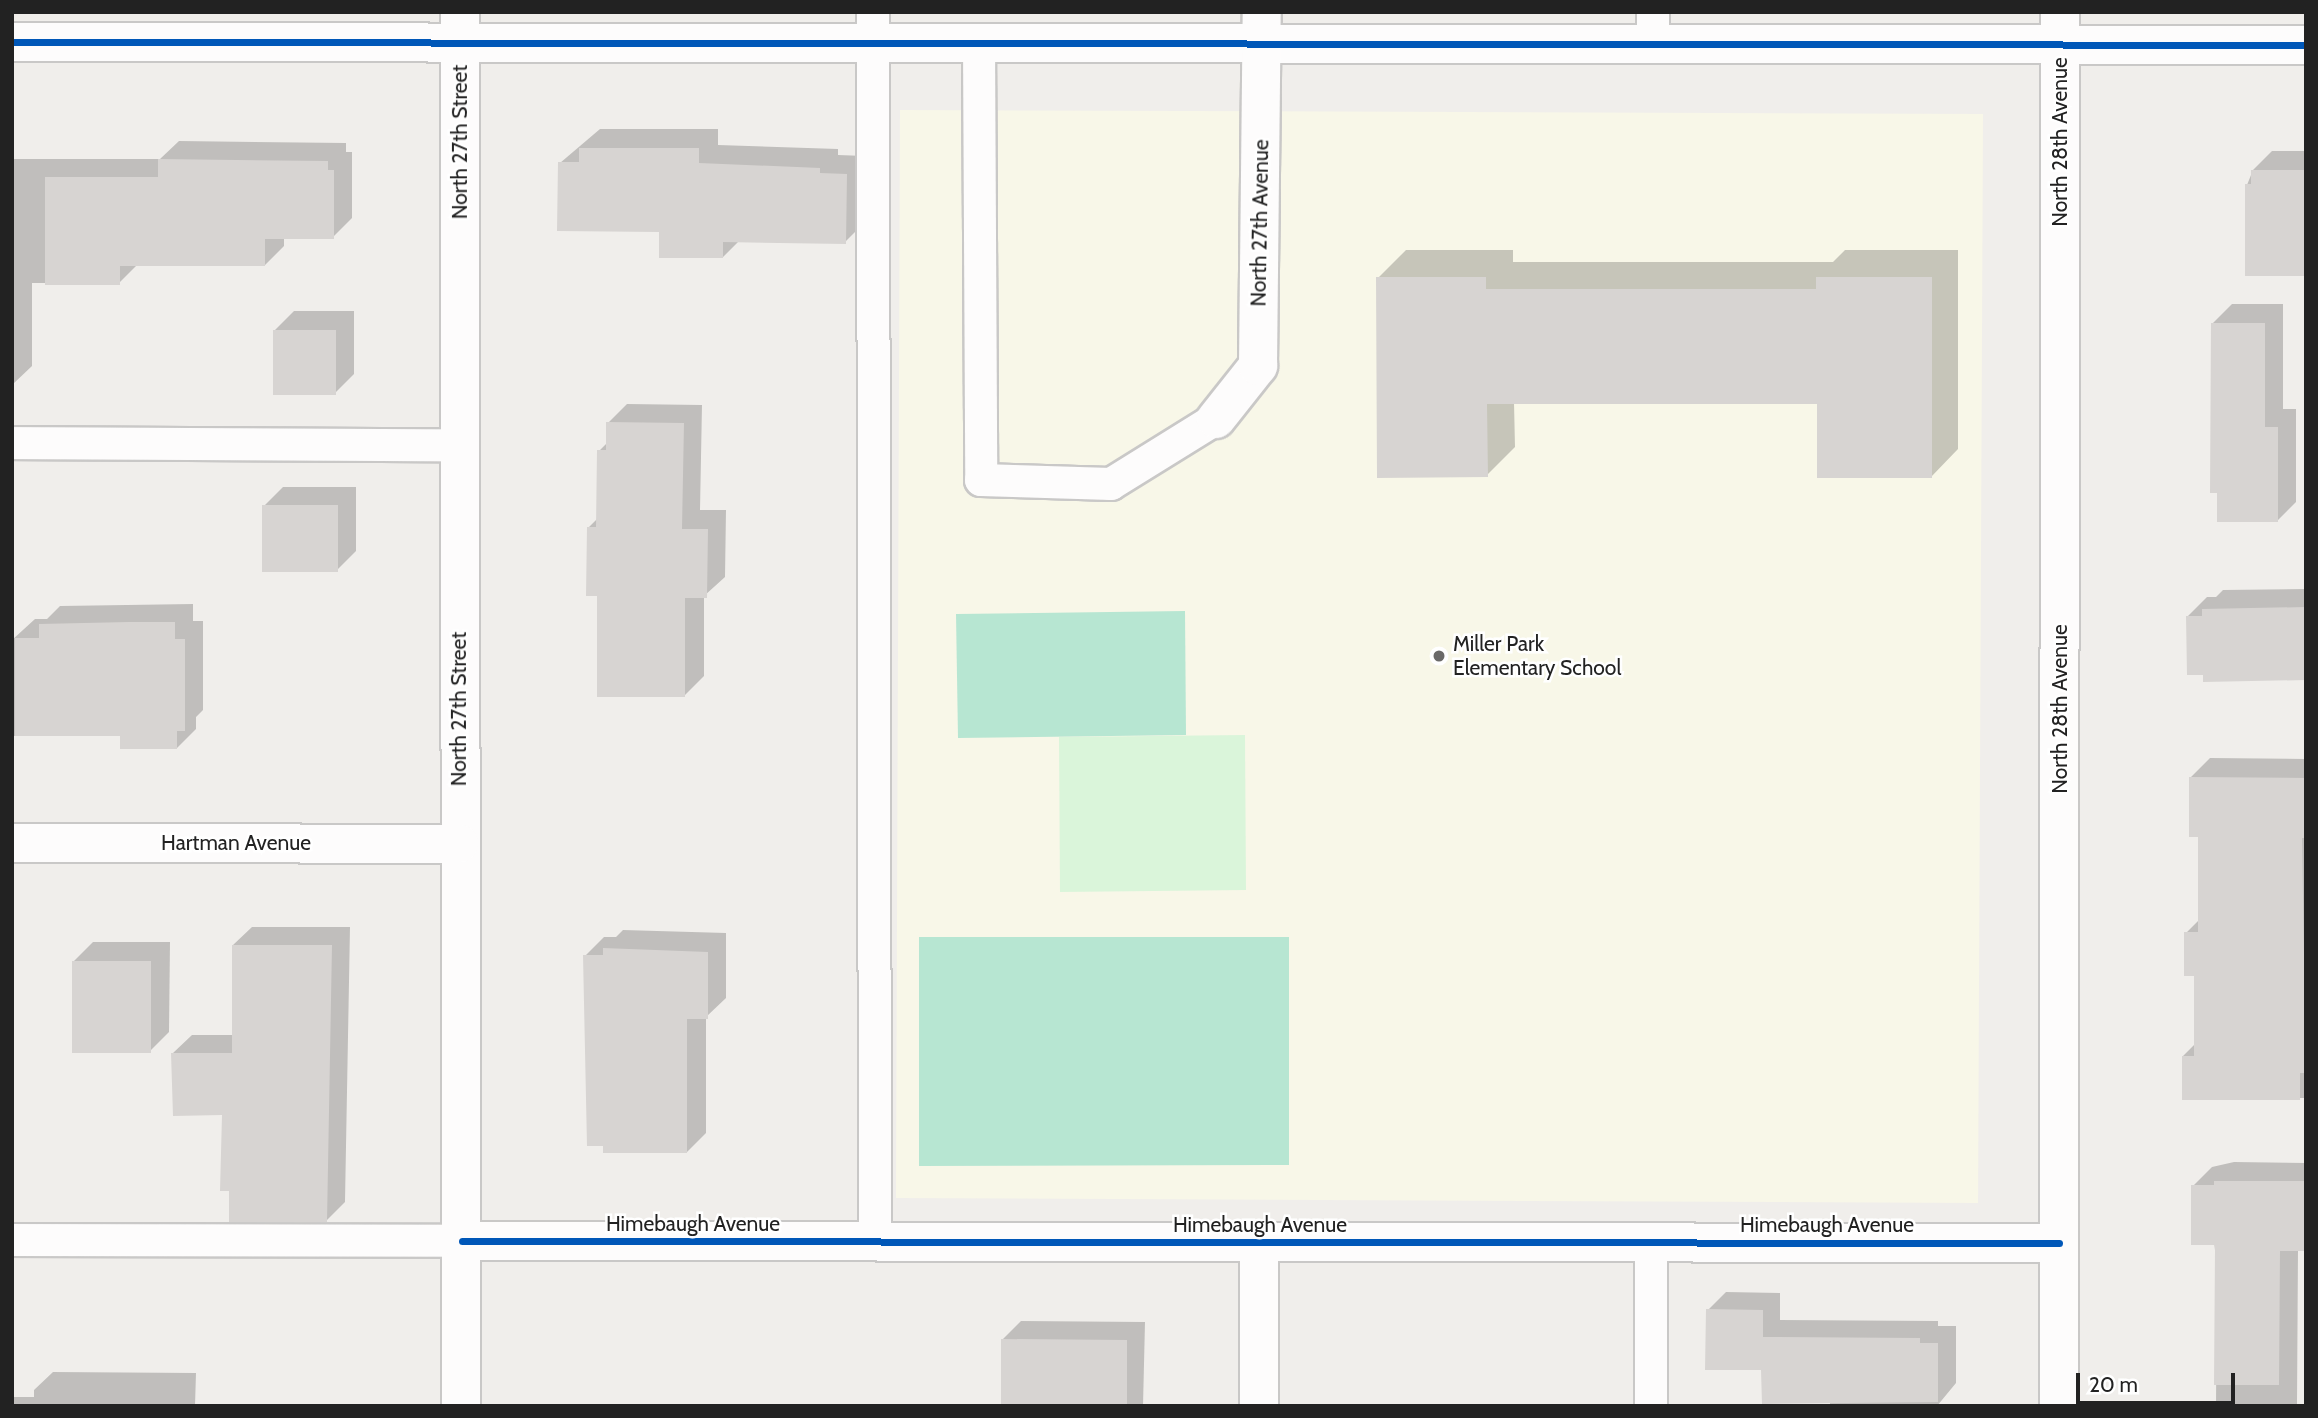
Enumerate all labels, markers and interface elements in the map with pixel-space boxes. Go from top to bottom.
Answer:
street label: North 28th Avenue [2047,57,2073,227]
street label: North 27th Street [447,65,473,219]
street label: North 27th Avenue [1246,139,1274,307]
street label: North 28th Avenue [2047,624,2073,794]
place label: Miller Park Elementary School [1453,631,1621,681]
street label: North 27th Street [446,632,472,786]
marker: Miller Park Elementary School [1431,648,1447,664]
street label: Hartman Avenue [161,830,311,856]
street label: Himebaugh Avenue [606,1211,780,1237]
street label: Himebaugh Avenue [1173,1212,1347,1238]
street label: Himebaugh Avenue [1740,1212,1914,1238]
scale bar [2080,1358,2239,1402]
text: 20 m [2089,1372,2138,1397]

